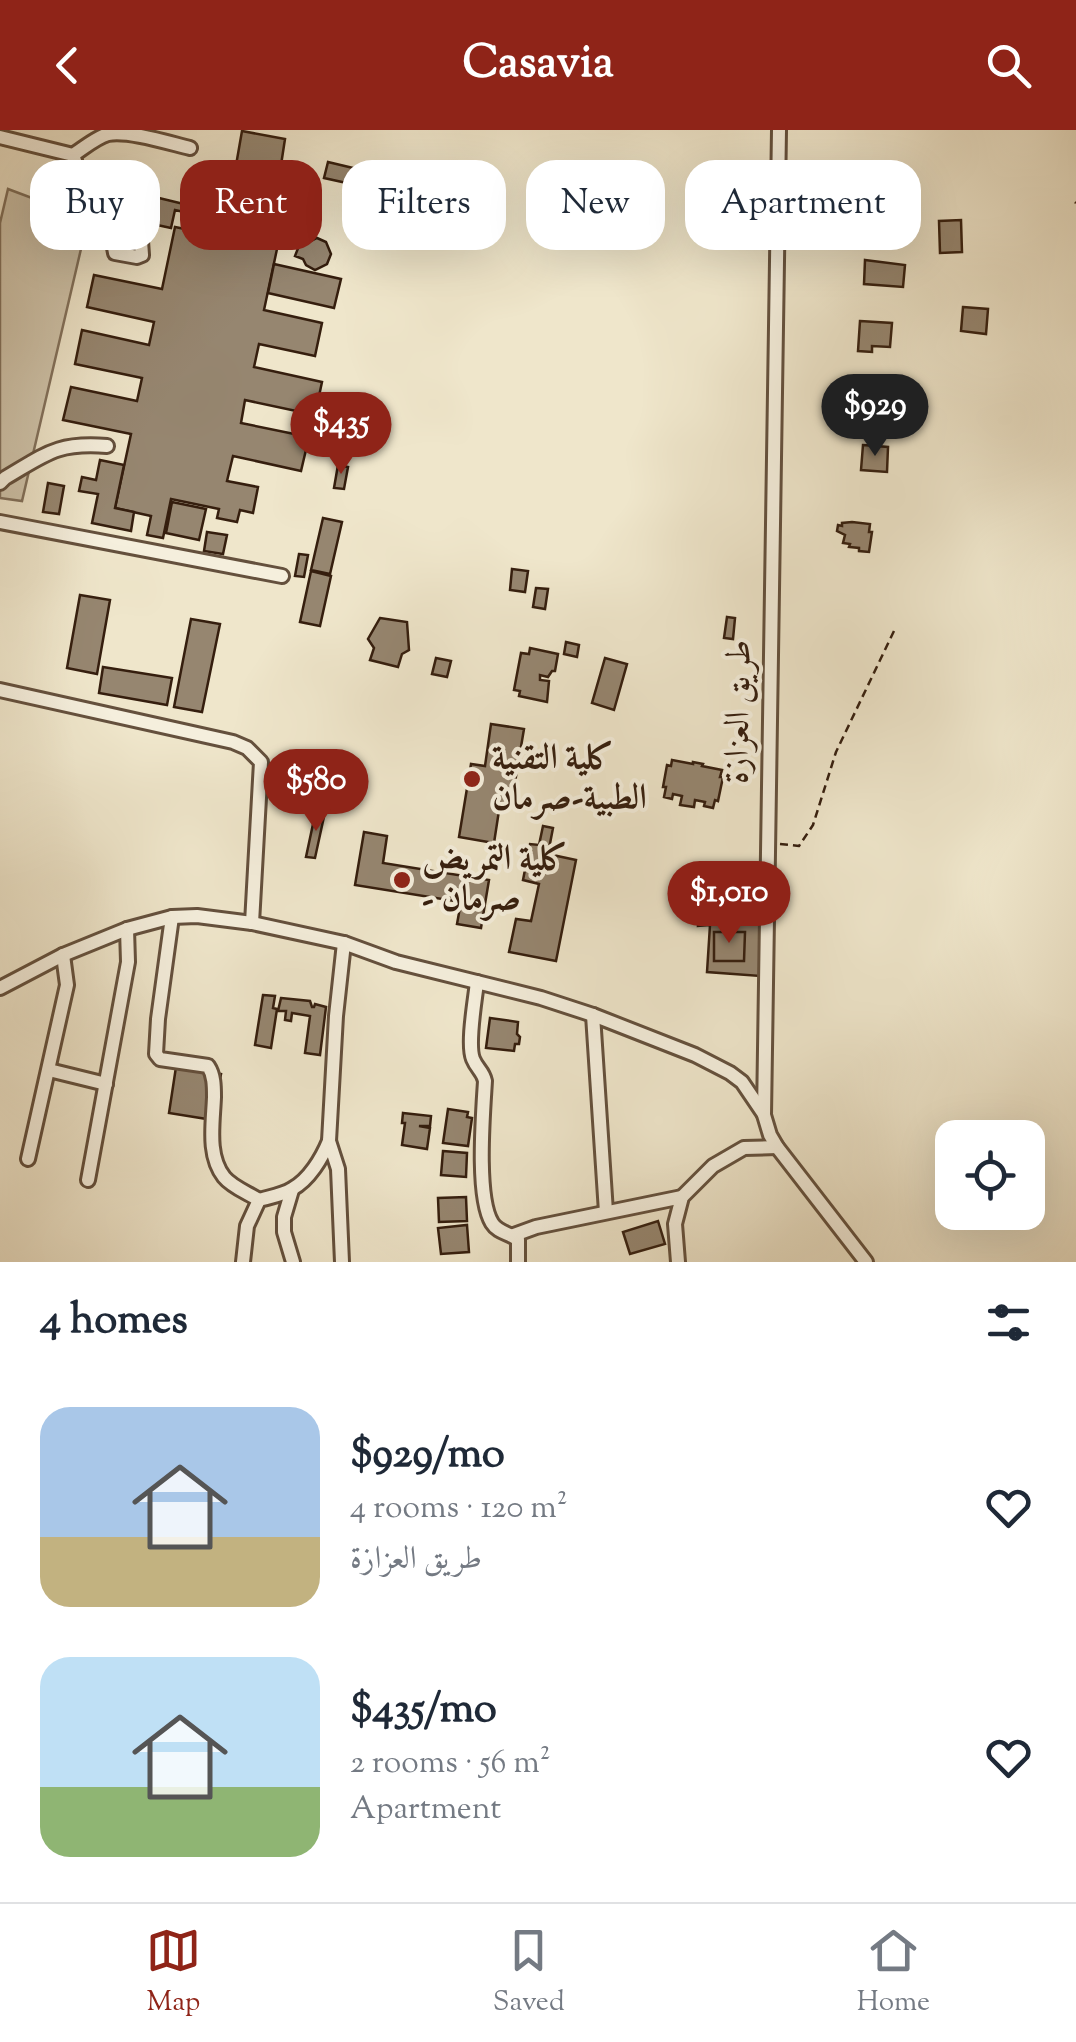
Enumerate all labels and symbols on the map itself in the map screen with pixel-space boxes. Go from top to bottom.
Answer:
pin: $929 [816,374,934,459]
pin: $435 [282,392,400,477]
street label: طريق العزازة [713,639,767,785]
place label: كلية التقنية الطبية-صرمان [492,734,647,825]
pin: $580 [257,749,375,834]
marker: كلية التقنية الطبية-صرمان [461,768,483,790]
place label: كلية التمريض - صرمان [422,835,568,926]
pin: $1,010 [648,861,810,946]
marker: كلية التمريض - صرمان [391,869,413,891]

